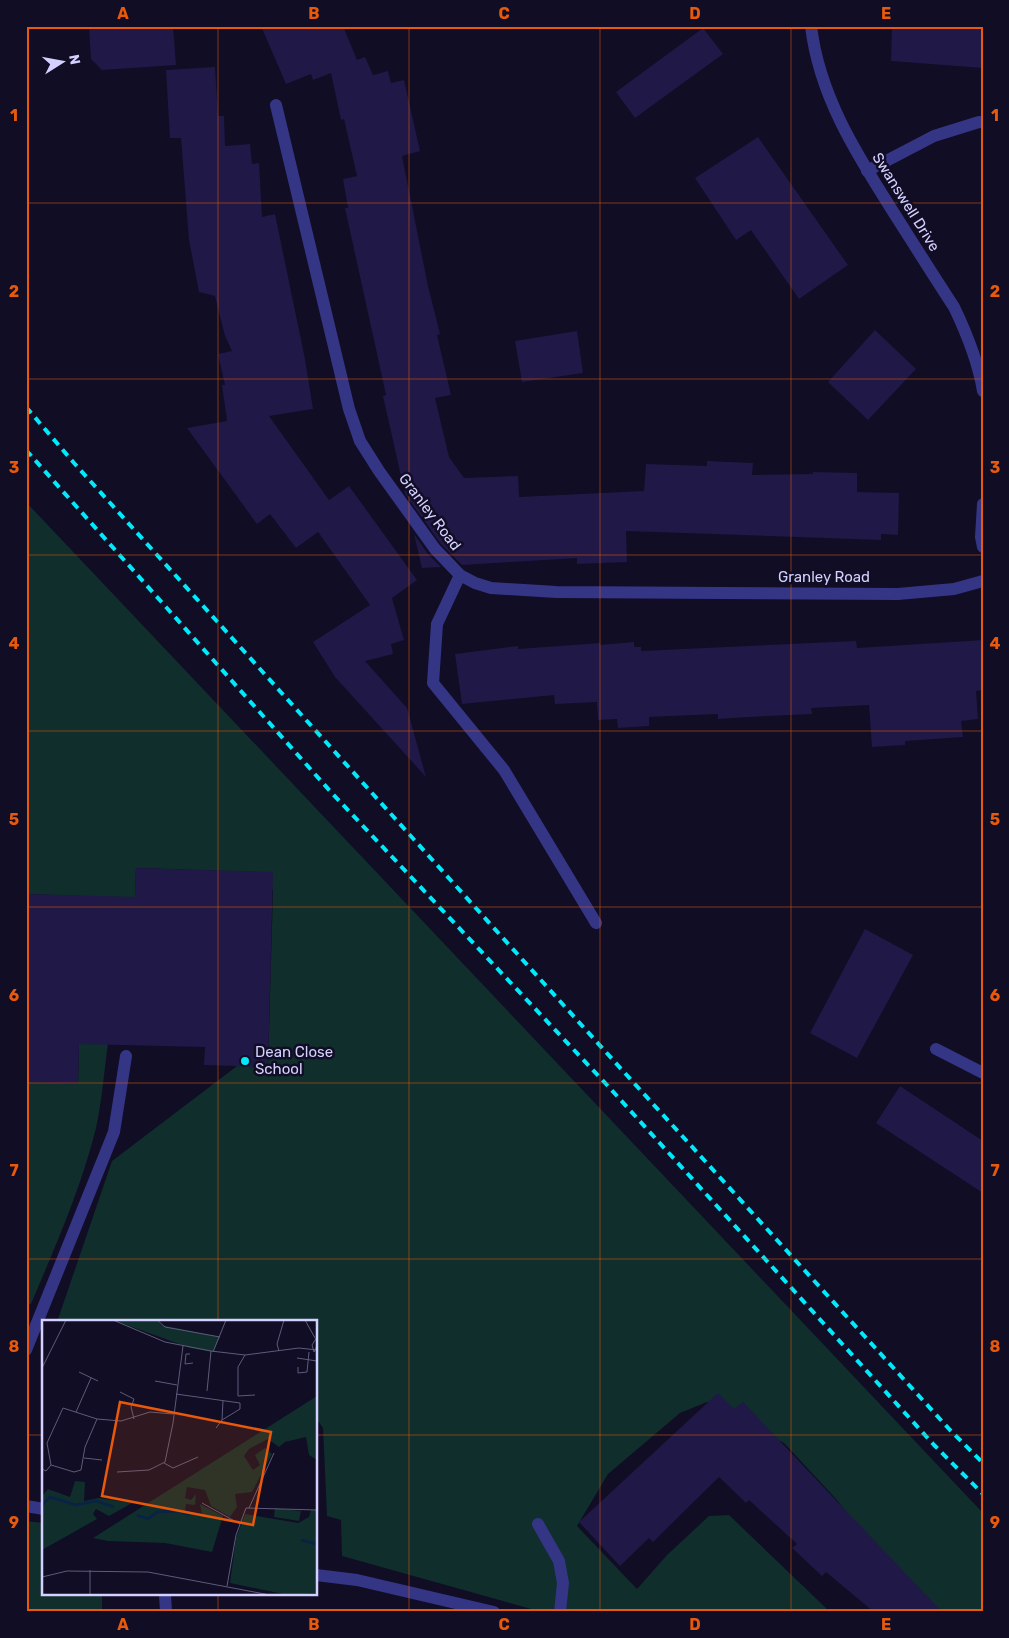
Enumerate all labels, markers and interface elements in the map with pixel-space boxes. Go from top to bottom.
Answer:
text: A [117,4,129,23]
text: B [308,4,320,23]
text: C [498,4,510,23]
text: D [689,4,701,23]
text: E [881,4,891,23]
north arrow [38,38,88,88]
text: N [65,53,84,66]
text: 1 [10,106,18,125]
text: 1 [991,106,999,125]
street label: Swanswell Drive [868,149,944,255]
text: 2 [9,282,19,301]
text: 2 [990,282,1000,301]
text: 3 [9,458,19,477]
text: 3 [990,458,1000,477]
street label: Granley Road [395,470,465,554]
street label: Granley Road [778,568,870,586]
text: 4 [9,634,20,653]
text: 4 [990,634,1001,653]
text: 5 [9,810,19,829]
text: 5 [990,810,1000,829]
text: 6 [9,986,19,1005]
text: 6 [990,986,1000,1005]
place label: Dean Close School [255,1043,333,1078]
marker: Dean Close School [239,1055,251,1067]
text: 7 [9,1161,19,1180]
text: 7 [990,1161,1000,1180]
inset map [42,1320,318,1596]
text: 8 [9,1337,20,1356]
text: 8 [990,1337,1001,1356]
text: 9 [9,1513,19,1532]
text: 9 [990,1513,1000,1532]
text: A [117,1615,129,1634]
text: B [308,1615,320,1634]
text: C [498,1615,510,1634]
text: D [689,1615,701,1634]
text: E [881,1615,891,1634]

